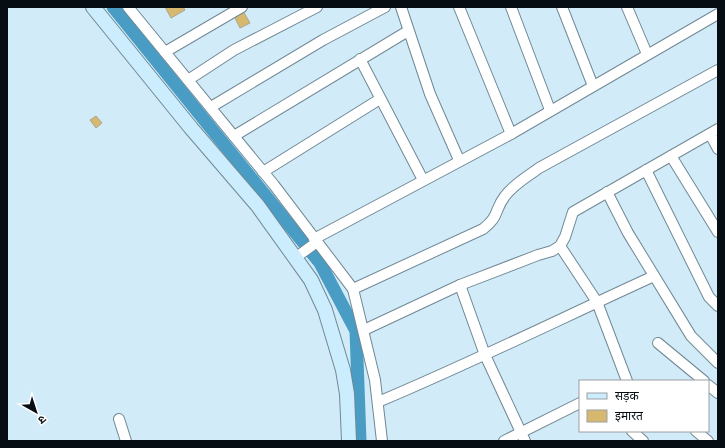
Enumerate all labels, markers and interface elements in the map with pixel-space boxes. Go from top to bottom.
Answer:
legend [579,380,709,432]
text: सड़क [615,388,640,403]
north arrow [16,392,56,432]
text: इमारत [615,408,644,423]
text: उ [36,413,49,428]

